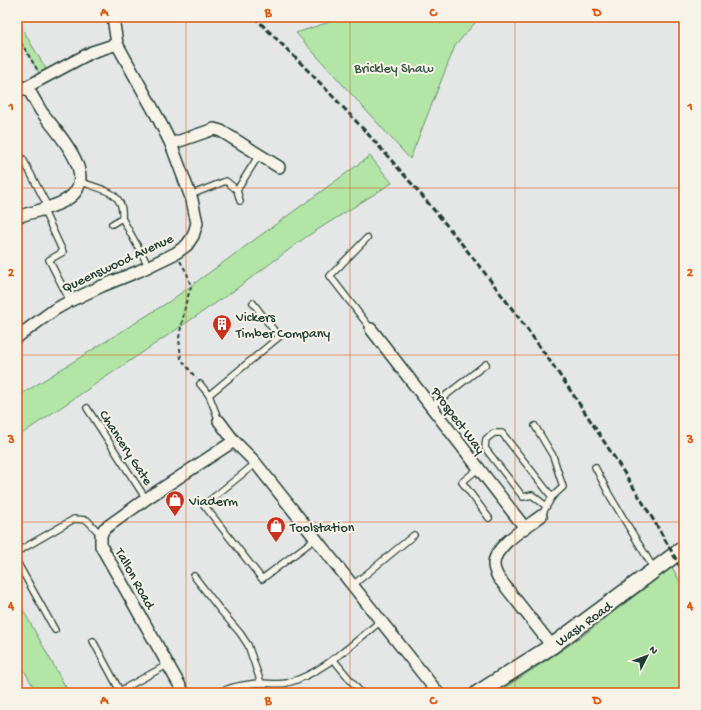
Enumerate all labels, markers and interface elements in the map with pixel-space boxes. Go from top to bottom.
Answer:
text: A [99,6,109,21]
text: B [264,6,273,21]
text: C [428,6,438,21]
text: D [592,6,602,21]
park label: Brickley Shaw [353,61,434,78]
text: 1 [7,100,14,115]
text: 1 [686,100,693,115]
street label: Queenswood Avenue [60,231,177,298]
text: 2 [8,266,15,281]
text: 2 [687,266,694,281]
place label: Vickers Timber Company [235,310,330,343]
building icon: Vickers Timber Company [211,313,233,341]
street label: Prospect Way [426,384,488,458]
street label: Chancery Gate [94,408,156,490]
text: 3 [7,433,15,448]
text: 3 [686,433,694,448]
shop icon: Viaderm [164,489,186,517]
place label: Viaderm [188,494,238,511]
shop icon: Toolstation [265,515,287,543]
place label: Toolstation [289,520,355,537]
street label: Tallon Road [110,545,158,614]
street label: Wash Road [553,598,618,651]
text: 4 [7,599,15,614]
text: 4 [686,599,694,614]
north arrow [627,636,667,676]
text: N [646,644,660,657]
text: A [99,694,109,709]
text: B [264,694,273,709]
text: C [428,694,438,709]
text: D [592,694,602,709]

